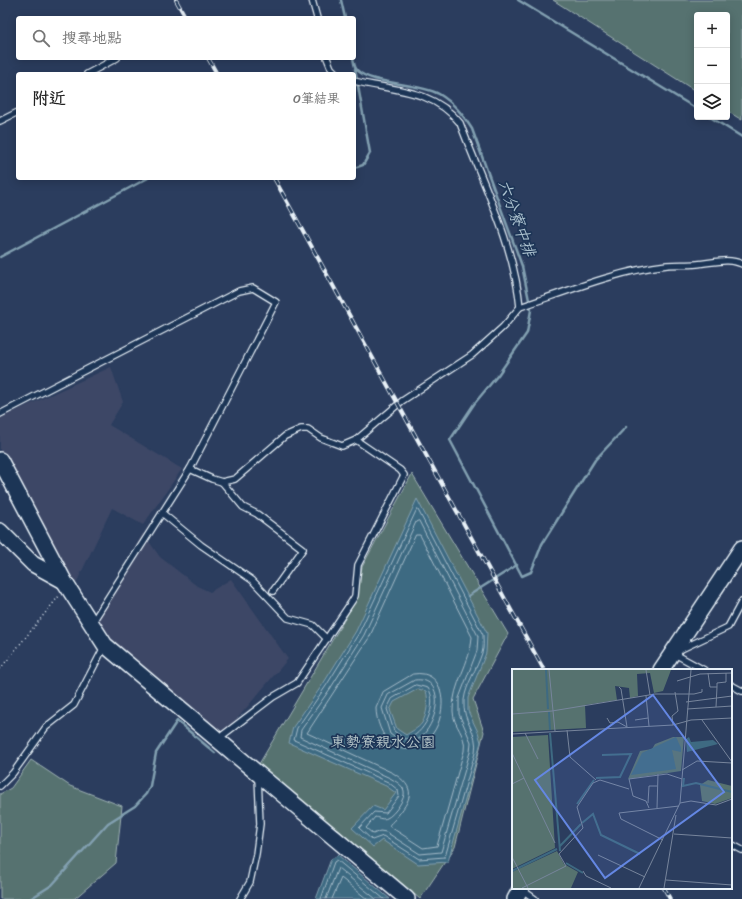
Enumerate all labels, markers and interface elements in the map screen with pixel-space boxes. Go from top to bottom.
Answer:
map controls [694,12,730,120]
button: + [694,12,730,48]
search box [16,16,356,60]
text: 搜尋地點 [62,25,122,51]
icon: search [30,27,52,49]
button: − [694,48,730,84]
text: 附近 [32,83,66,113]
button: layers [694,84,730,120]
text: 0筆結果 [293,87,340,110]
water label: 六分寮中排 [490,175,545,262]
inset map [512,669,732,889]
park label: 東勢寮親水公園 [330,729,436,755]

